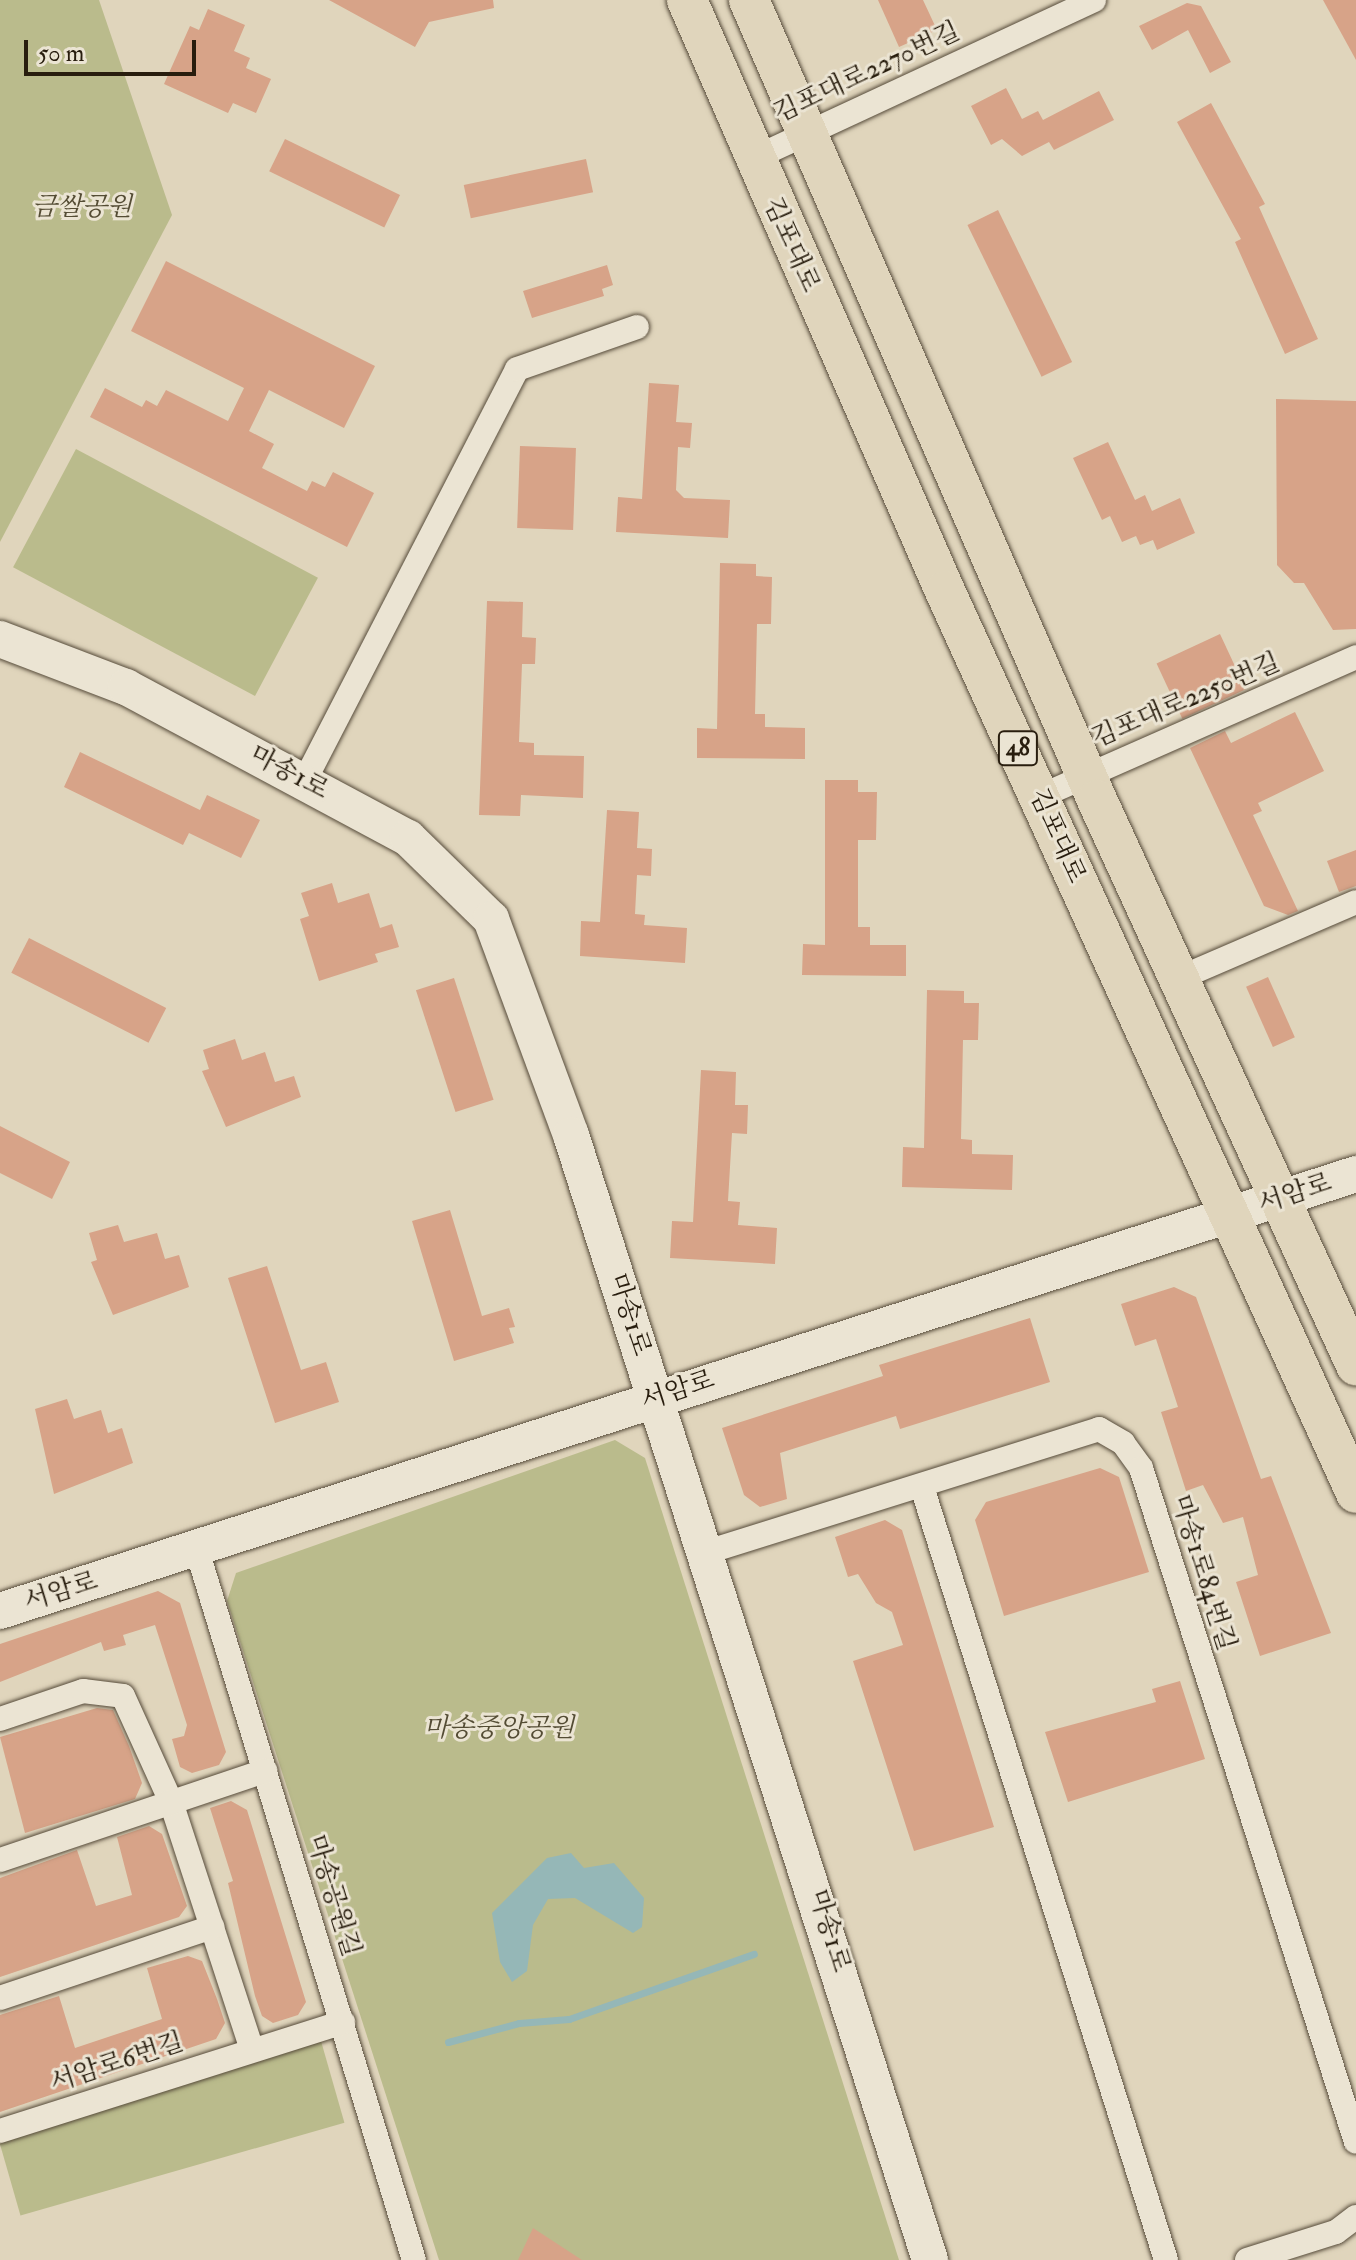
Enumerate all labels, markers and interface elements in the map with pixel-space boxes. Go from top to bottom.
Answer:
street label: 김포대로2270번길 [769,16,965,130]
scale bar [28,24,200,74]
text: 50 m [38,38,84,69]
park label: 금쌀공원 [32,192,132,224]
street label: 김포대로 [756,193,826,297]
street label: 김포대로2250번길 [1087,647,1285,755]
road number: 48 [996,728,1040,768]
street label: 마송1로 [244,739,334,807]
street label: 김포대로 [1022,784,1092,888]
street label: 서암로 [1254,1168,1336,1220]
street label: 마송1로 [601,1270,657,1360]
street label: 서암로 [637,1365,719,1417]
street label: 마송1로84번길 [1165,1491,1241,1655]
street label: 서암로 [20,1566,102,1618]
park label: 마송중앙공원 [424,1713,574,1745]
street label: 마송공원길 [300,1831,366,1961]
street label: 마송1로 [802,1886,856,1976]
street label: 서암로6번길 [46,2027,188,2099]

